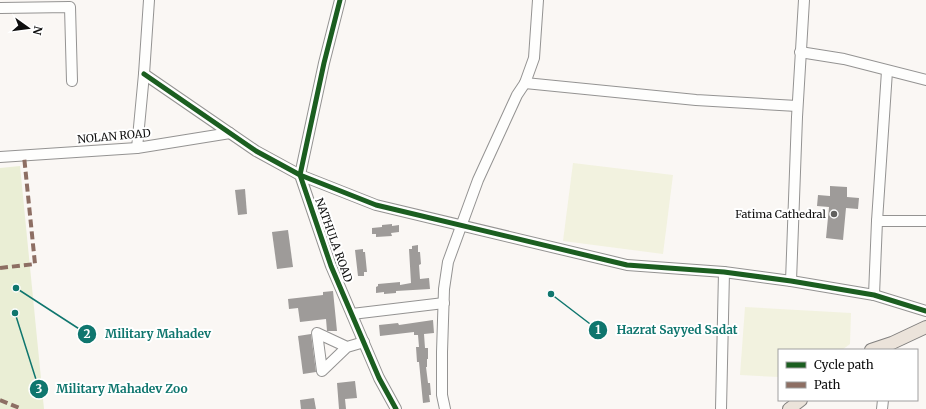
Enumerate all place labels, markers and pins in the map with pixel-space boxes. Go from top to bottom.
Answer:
place label: Fatima Cathedral [735,207,827,221]
marker: Fatima Cathedral [829,209,839,219]
callout: Hazrat Sayyed Sadat [588,318,745,342]
callout: Military Mahadev [77,322,219,346]
callout: Military Mahadev Zoo [29,377,196,401]

